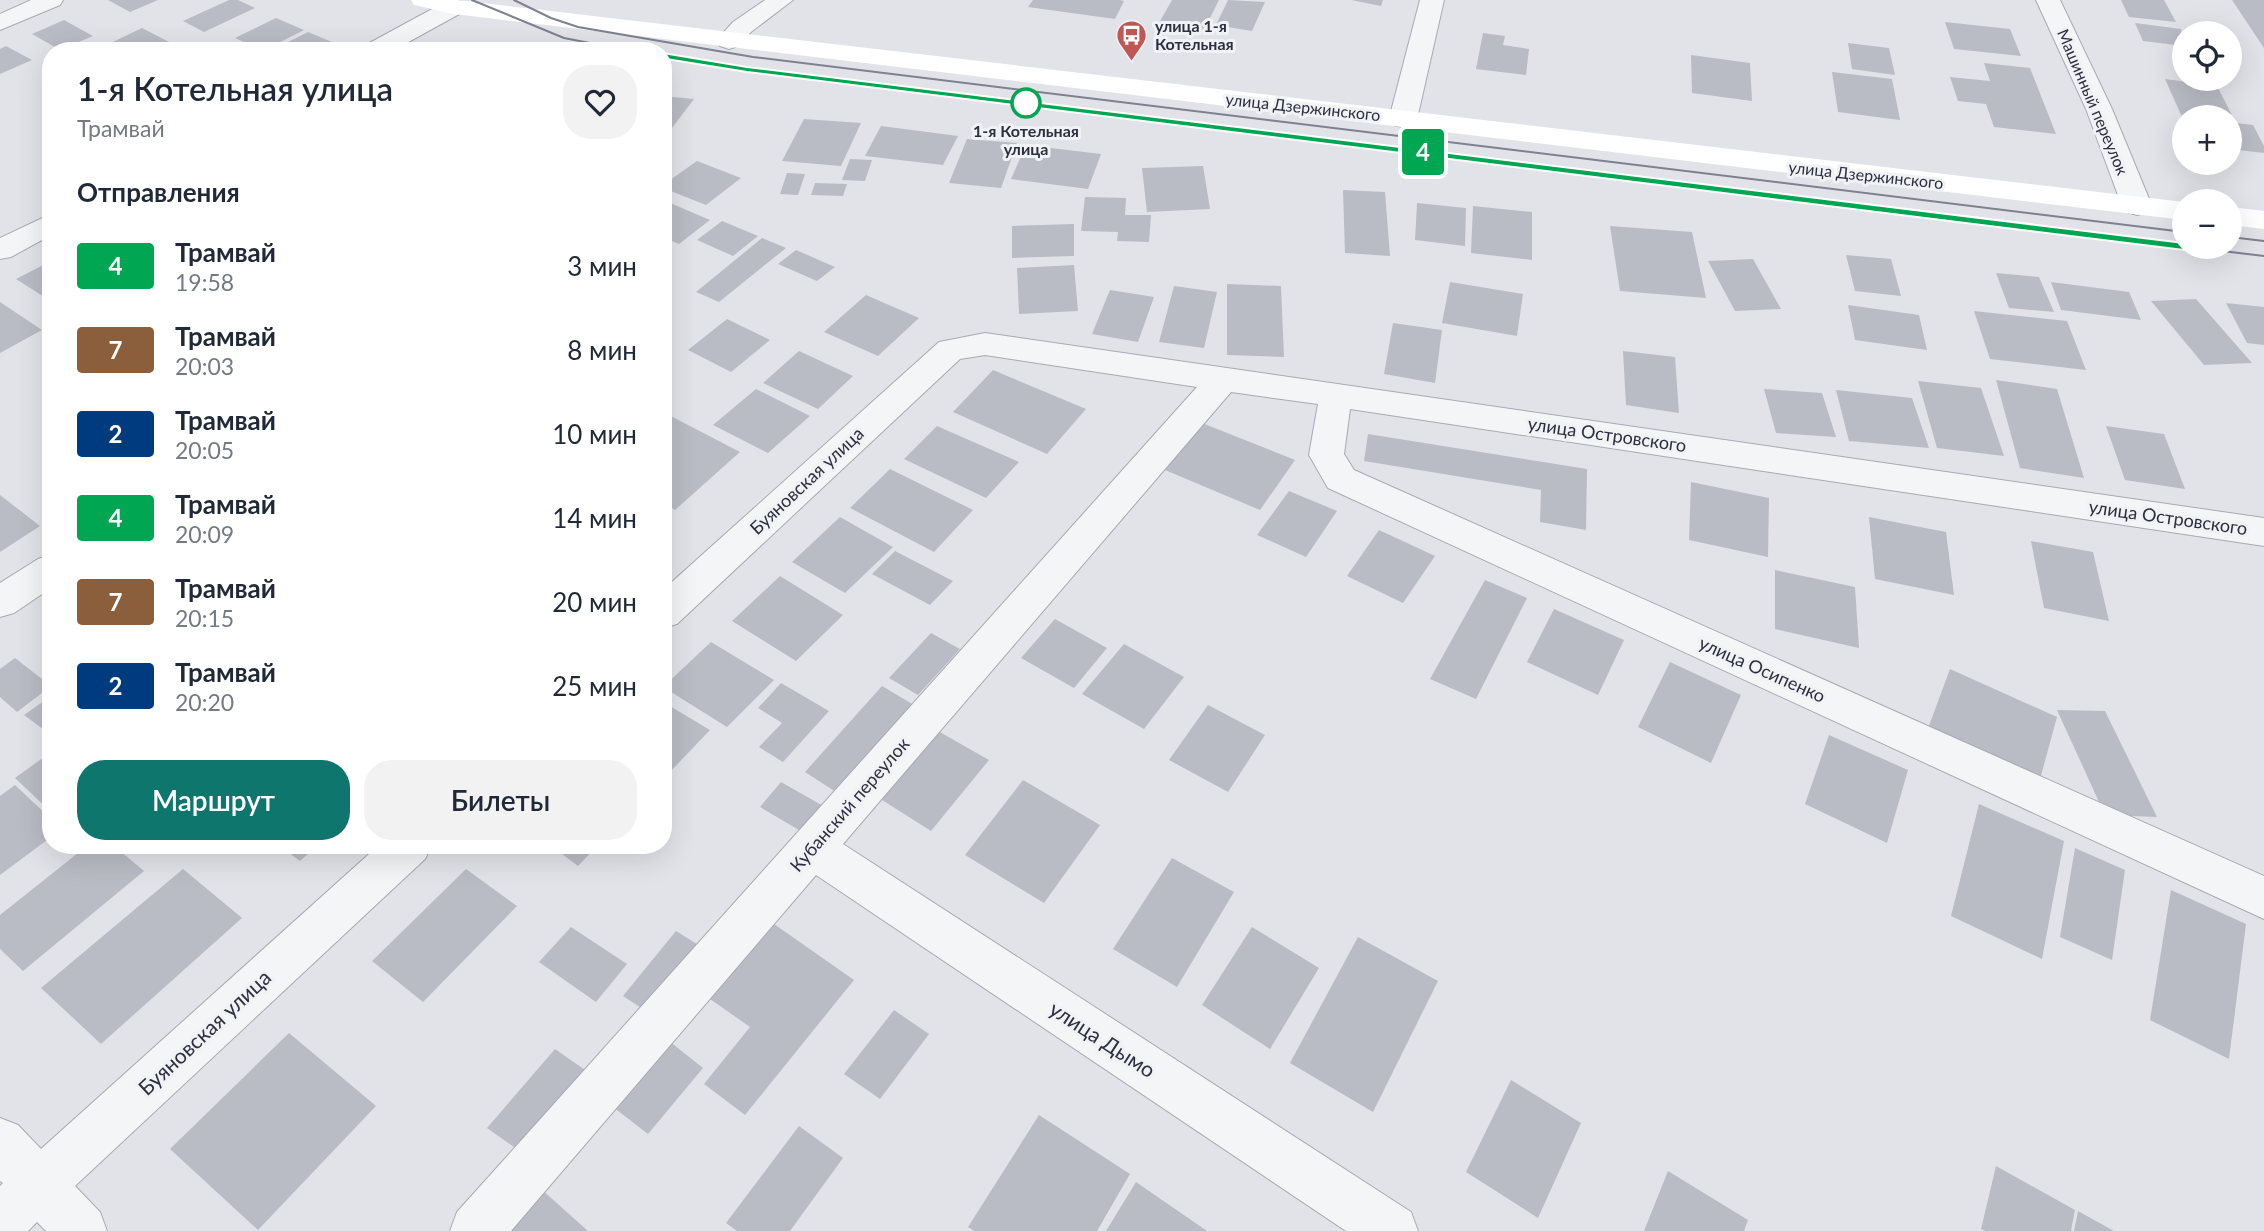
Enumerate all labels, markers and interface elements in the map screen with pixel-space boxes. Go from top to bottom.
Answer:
place label: улица 1-я Котельная [1155,16,1234,53]
bus stop icon: улица 1-я Котельная [1115,18,1149,62]
map controls [2172,21,2242,259]
button: locate [2172,21,2242,91]
street label: Машинный переулок [2054,26,2133,178]
button: heart [563,65,637,139]
text: 1-я Котельная улица [77,68,393,108]
marker: 1-я Котельная улица [1011,88,1041,118]
street label: улица Дзержинского [1225,89,1381,124]
button: + [2172,105,2242,175]
text: Трамвай [77,114,165,142]
place label: 1-я Котельная улица [973,121,1079,158]
line badge: 4 [1400,129,1446,175]
text: 4 [1416,137,1430,166]
street label: улица Дзержинского [1788,157,1944,192]
text: Отправления [77,176,240,208]
button: − [2172,189,2242,259]
text: Трамвай [175,236,276,268]
text: 3 мин [567,250,637,282]
text: 4 [109,251,122,280]
text: 19:58 [175,268,234,296]
text: Трамвай [175,320,276,352]
text: 8 мин [567,334,637,366]
text: 7 [109,335,122,364]
text: 20:03 [175,352,234,380]
text: Трамвай [175,404,276,436]
street label: улица Островского [1526,412,1688,456]
text: 10 мин [552,418,637,450]
text: 2 [109,419,122,448]
street label: Буяновская улица [745,422,868,539]
text: 20:05 [175,436,234,464]
text: Трамвай [175,488,276,520]
street label: улица Островского [2087,495,2249,539]
text: 14 мин [552,502,637,534]
text: 4 [109,503,122,532]
text: 20:09 [175,520,234,548]
text: Трамвай [175,572,276,604]
text: 20 мин [552,586,637,618]
text: 7 [109,587,122,616]
text: 20:15 [175,604,234,632]
street label: улица Осипенко [1696,631,1829,707]
text: Трамвай [175,656,276,688]
text: 25 мин [552,670,637,702]
text: 2 [109,671,122,700]
text: 20:20 [175,688,234,716]
street label: Кубанский переулок [785,732,914,876]
button: Маршрут [77,760,350,840]
button: Билеты [364,760,637,840]
street label: Буяновская улица [133,964,275,1100]
street label: улица Дымо [1045,995,1160,1082]

